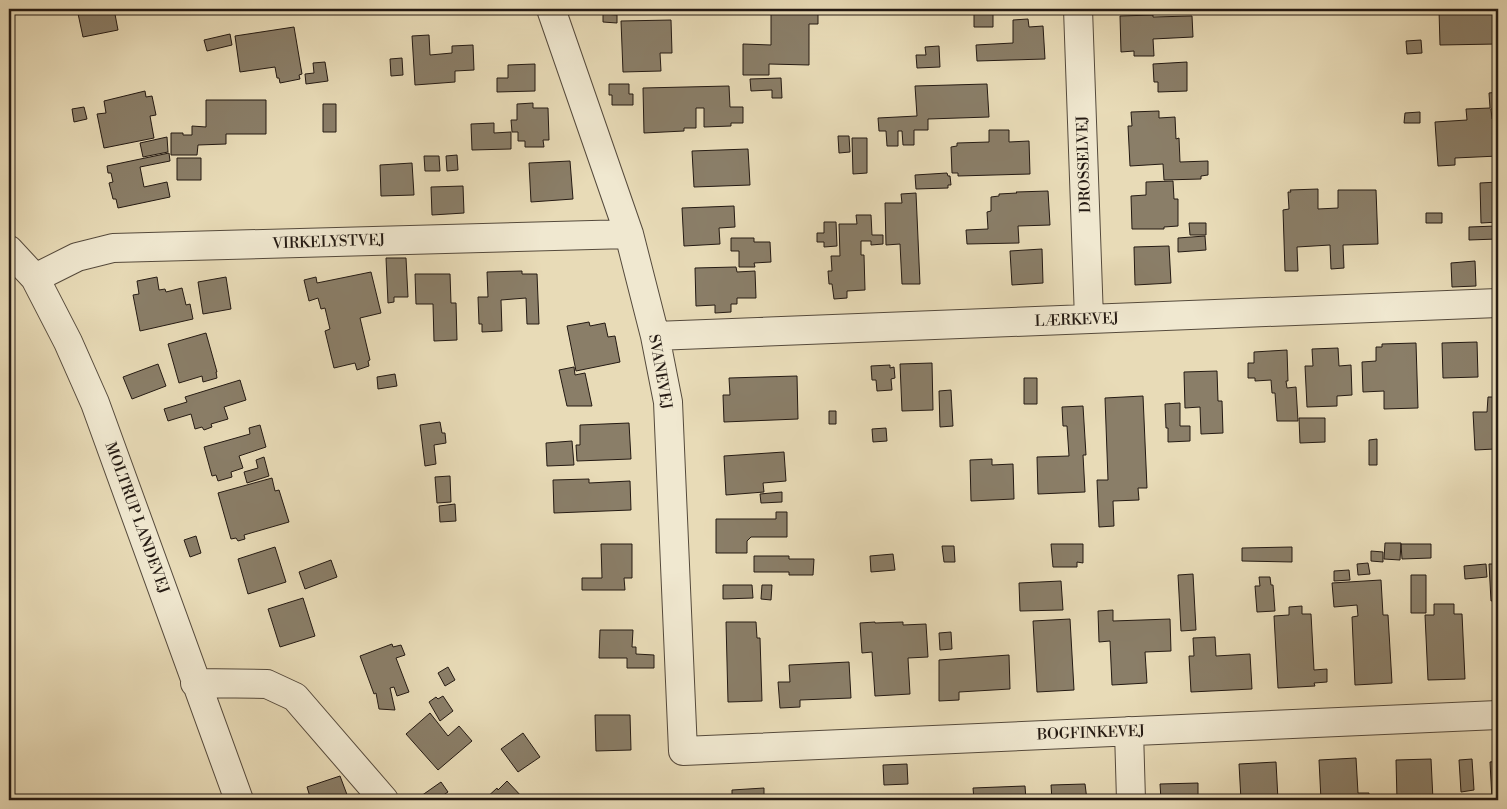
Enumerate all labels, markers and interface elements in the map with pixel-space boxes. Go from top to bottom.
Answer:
street label: DROSSELVEJ [1073,115,1095,213]
street label: VIRKELYSTVEJ [271,231,386,254]
street label: LÆRKEVEJ [1034,309,1120,331]
street label: SVANEVEJ [644,333,676,411]
street label: MOLTRUP LANDEVEJ [101,439,173,597]
street label: BOGFINKEVEJ [1035,722,1146,744]

